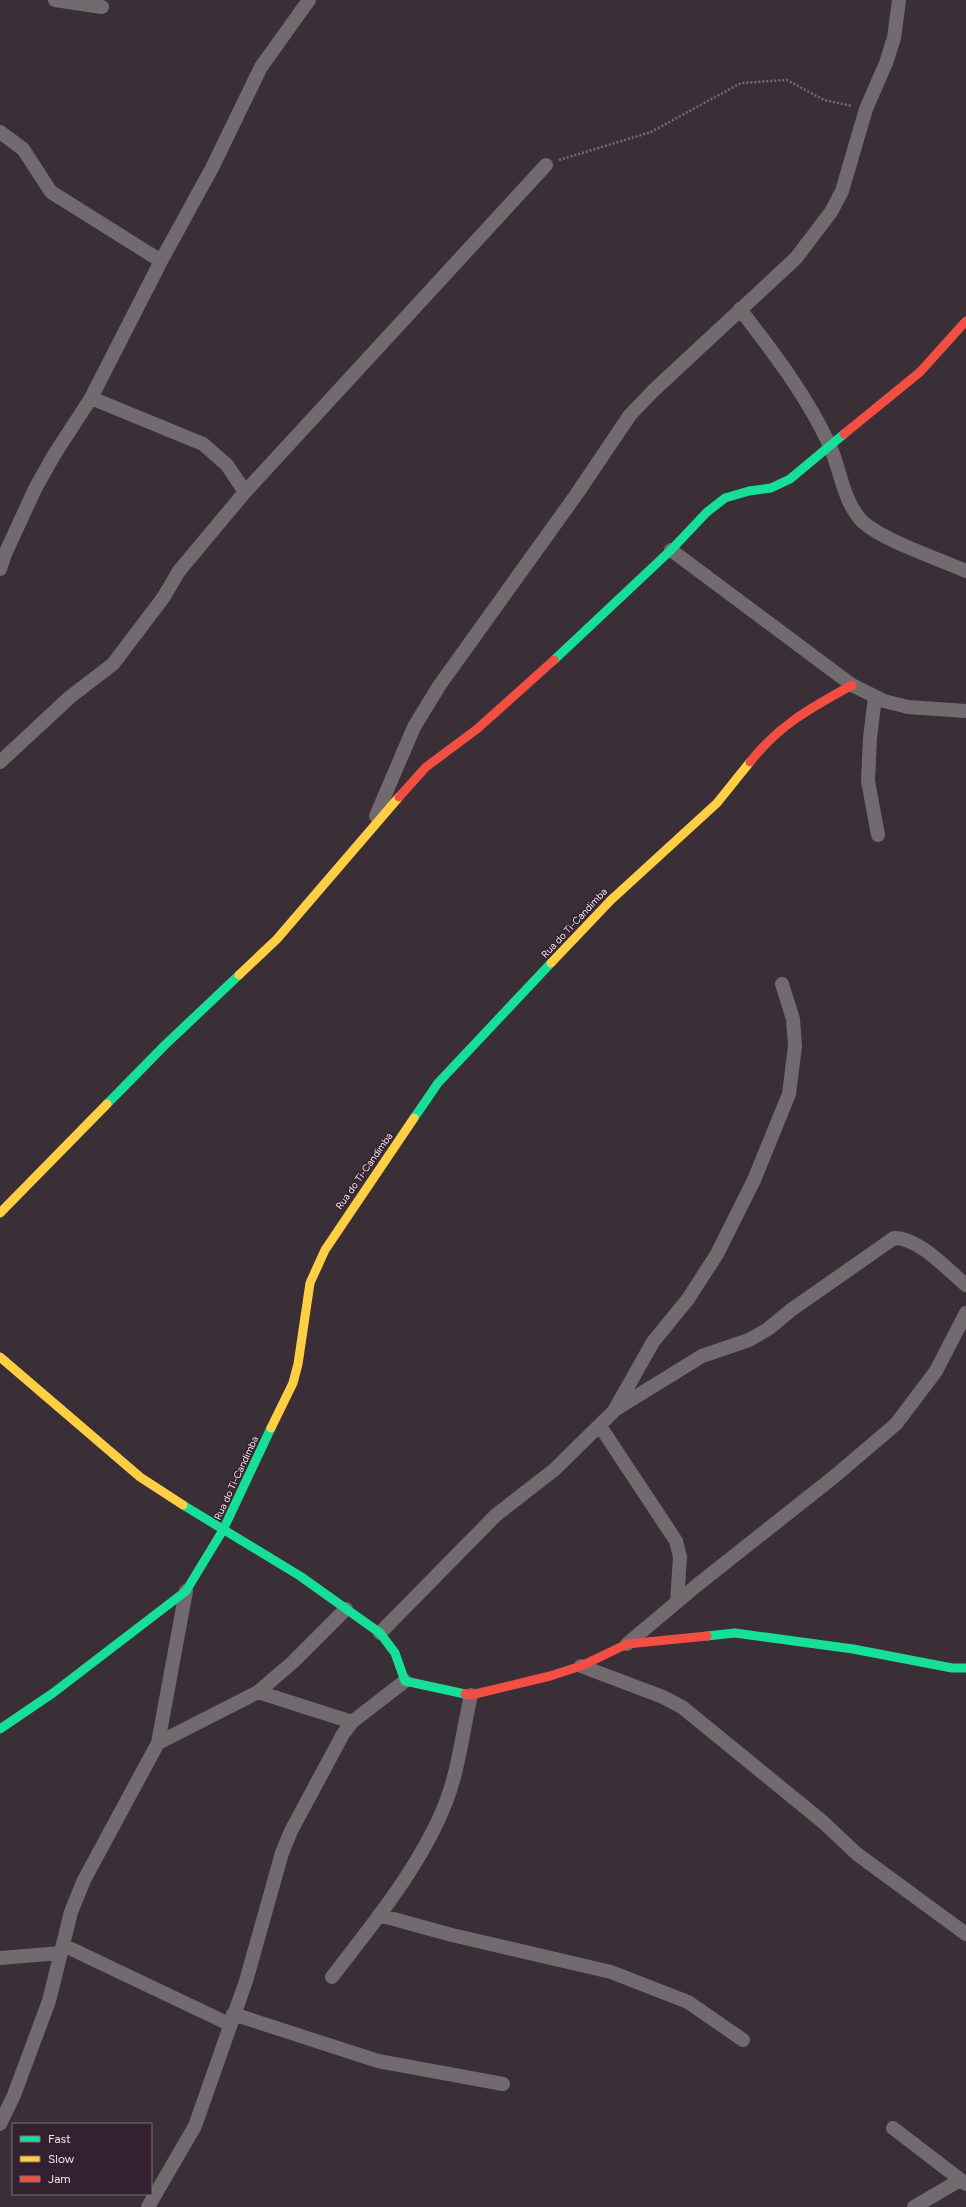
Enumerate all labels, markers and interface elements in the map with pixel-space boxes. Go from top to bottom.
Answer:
street label: Rua do Ti-Candimba [538,885,610,961]
street label: Rua do Ti-Candimba [333,1130,395,1212]
street label: Rua do Ti-Candimba [211,1434,261,1522]
legend [12,2123,152,2195]
text: Fast [48,2132,71,2146]
text: Slow [48,2152,75,2166]
text: Jam [48,2172,71,2186]

